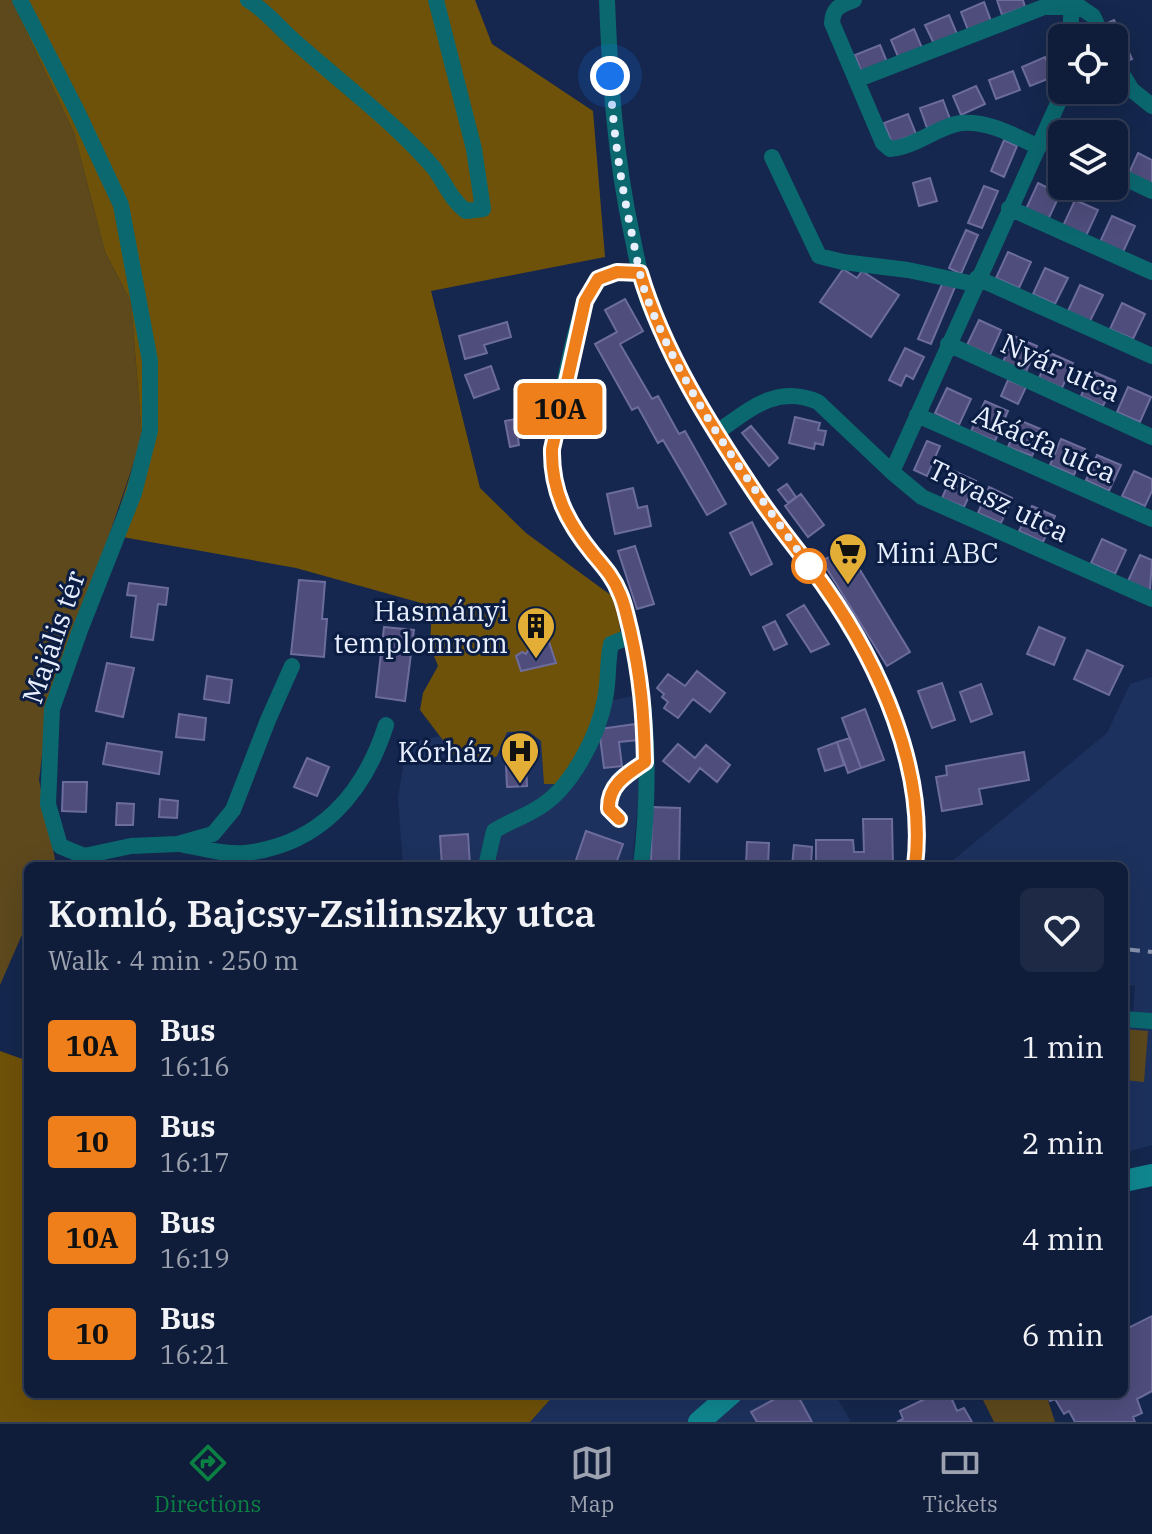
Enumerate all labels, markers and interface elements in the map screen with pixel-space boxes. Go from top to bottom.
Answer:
map controls [1048,24,1128,200]
button: locate [1048,24,1128,104]
your location [590,56,630,96]
button: layers [1048,120,1128,200]
street label: Nyár utca [995,324,1127,410]
line badge: 10A [514,383,606,435]
text: 10A [533,390,587,427]
street label: Akácfa utca [967,395,1123,491]
street label: Tavasz utca [922,450,1076,550]
supermarket icon: Mini ABC [827,531,869,586]
place label: Mini ABC [876,534,999,571]
unlabelled marker [792,549,826,583]
street label: Majális tér [13,565,93,708]
place label: Hasmányi templomrom [334,592,508,661]
building icon: Hasmányi templomrom [515,605,557,660]
hospital icon: Kórház [499,730,541,785]
place label: Kórház [398,733,492,770]
text: Komló, Bajcsy-Zsilinszky utca [48,888,596,937]
button: heart [1020,888,1104,972]
text: Walk · 4 min · 250 m [48,943,299,977]
text: Bus [160,1010,215,1049]
text: 10A [65,1027,119,1064]
text: 1 min [1022,1027,1104,1066]
text: 16:16 [160,1049,230,1083]
text: Bus [160,1106,215,1145]
text: 10 [75,1123,109,1160]
text: 2 min [1022,1123,1104,1162]
text: 16:17 [160,1145,230,1179]
text: Bus [160,1202,215,1241]
text: 10A [65,1219,119,1256]
text: 4 min [1022,1219,1104,1258]
text: 16:19 [160,1241,230,1275]
text: Bus [160,1298,215,1337]
text: 10 [75,1315,109,1352]
text: 6 min [1022,1315,1104,1354]
text: 16:21 [160,1337,230,1371]
tab: Directions [154,1441,261,1518]
tab: Map [570,1441,614,1518]
tab: Tickets [922,1441,998,1518]

